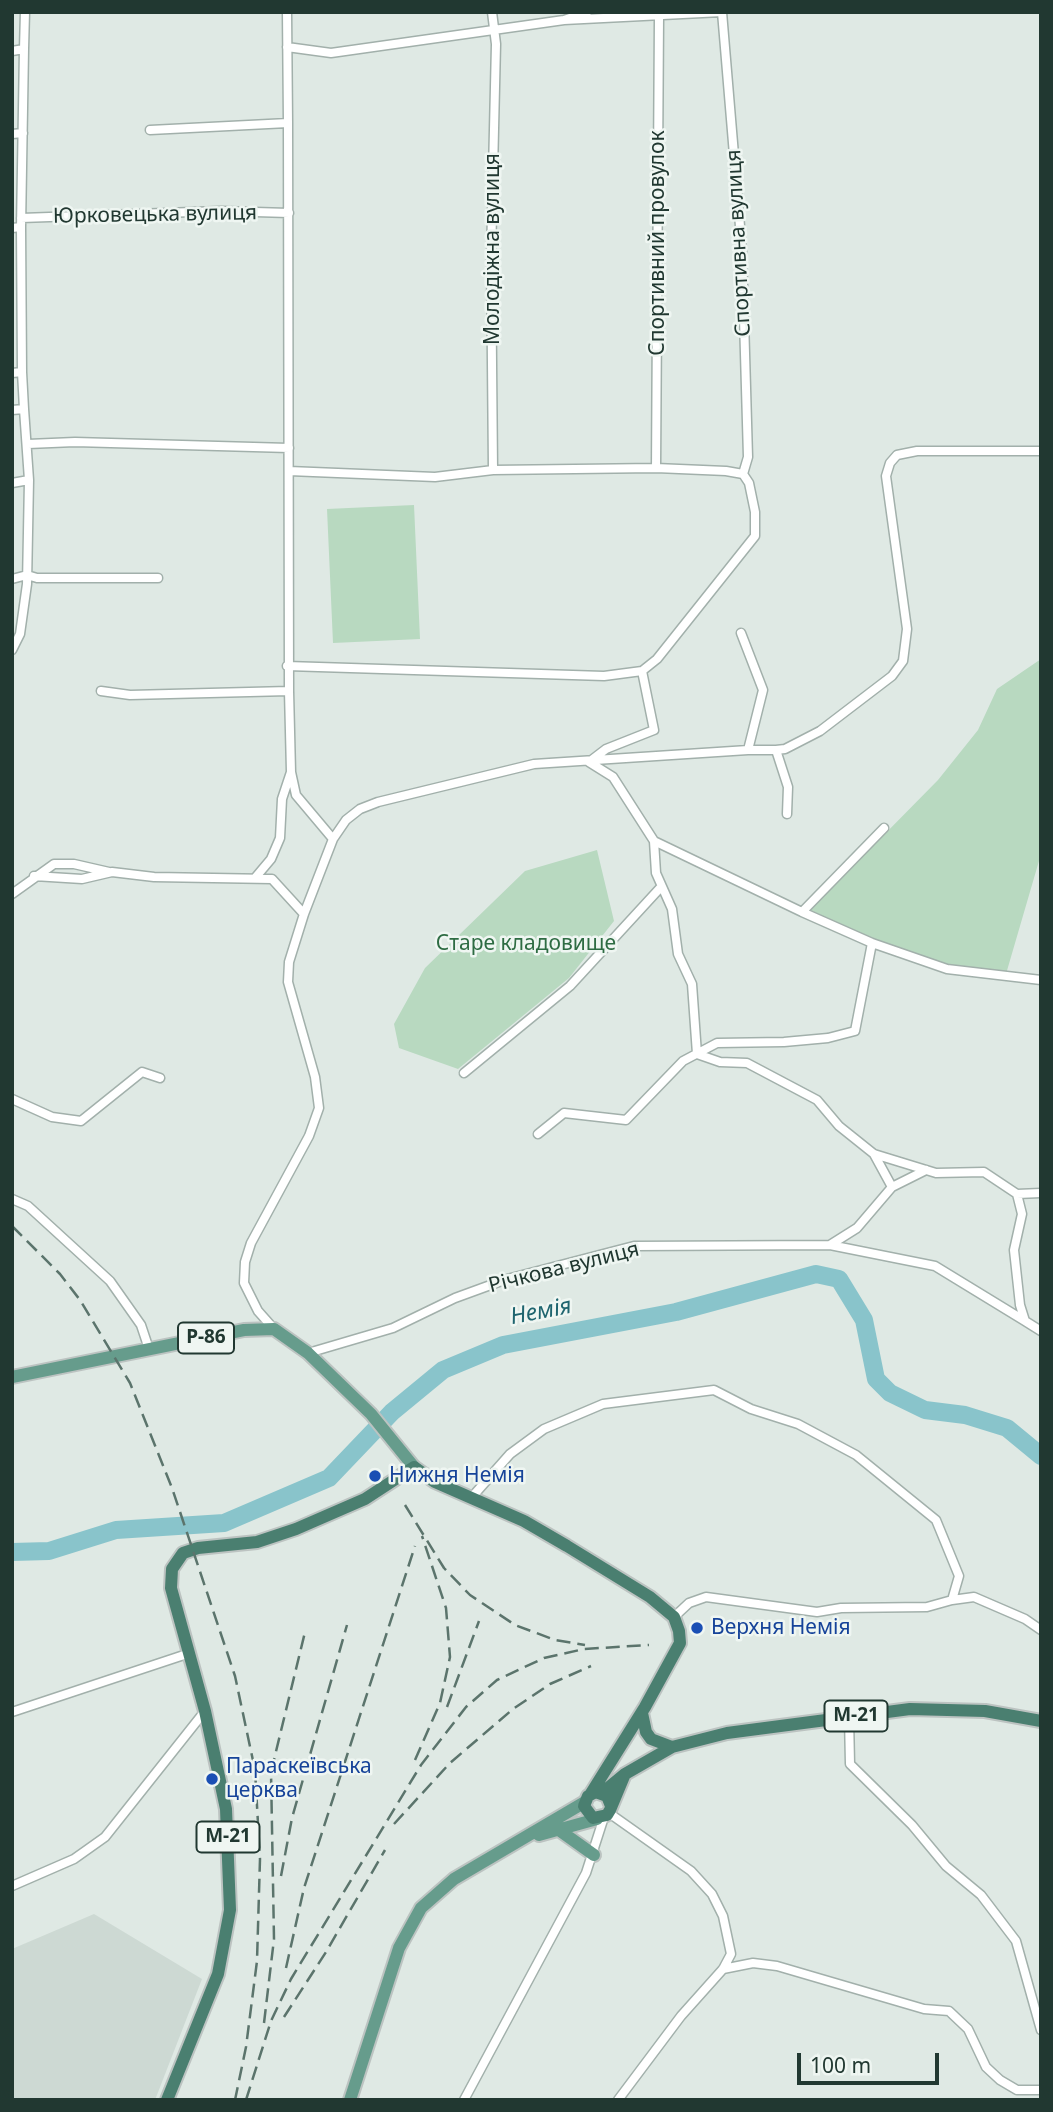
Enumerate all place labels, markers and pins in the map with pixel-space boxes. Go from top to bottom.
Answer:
place label: Нижня Немія [389,1463,525,1489]
marker: Нижня Немія [367,1468,383,1484]
place label: Верхня Немія [711,1615,851,1641]
marker: Верхня Немія [689,1620,705,1636]
place label: Параскеївська церква [226,1754,372,1804]
marker: Параскеївська церква [204,1771,220,1787]

